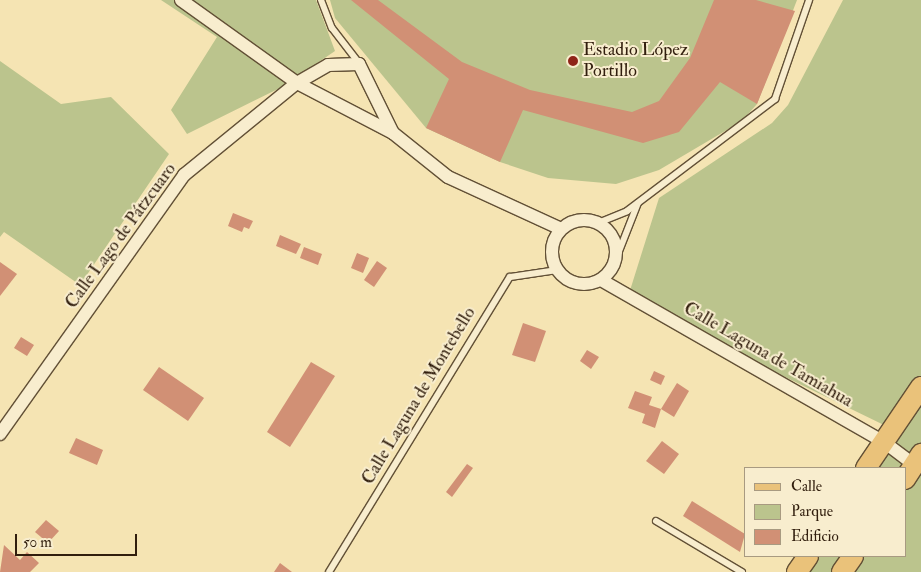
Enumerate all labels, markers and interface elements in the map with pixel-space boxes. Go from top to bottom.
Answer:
place label: Estadio López Portillo [583,40,688,82]
marker: Estadio López Portillo [567,55,579,67]
street label: Calle Lago de Pátzcuaro [61,159,181,313]
street label: Calle Laguna de Tamiahua [680,298,856,412]
street label: Calle Laguna de Montebello [358,304,480,488]
legend [744,467,906,557]
text: Calle [791,477,822,496]
text: Parque [791,502,833,521]
scale bar [18,524,140,556]
text: Edificio [791,527,839,546]
text: 50 m [23,533,52,552]

